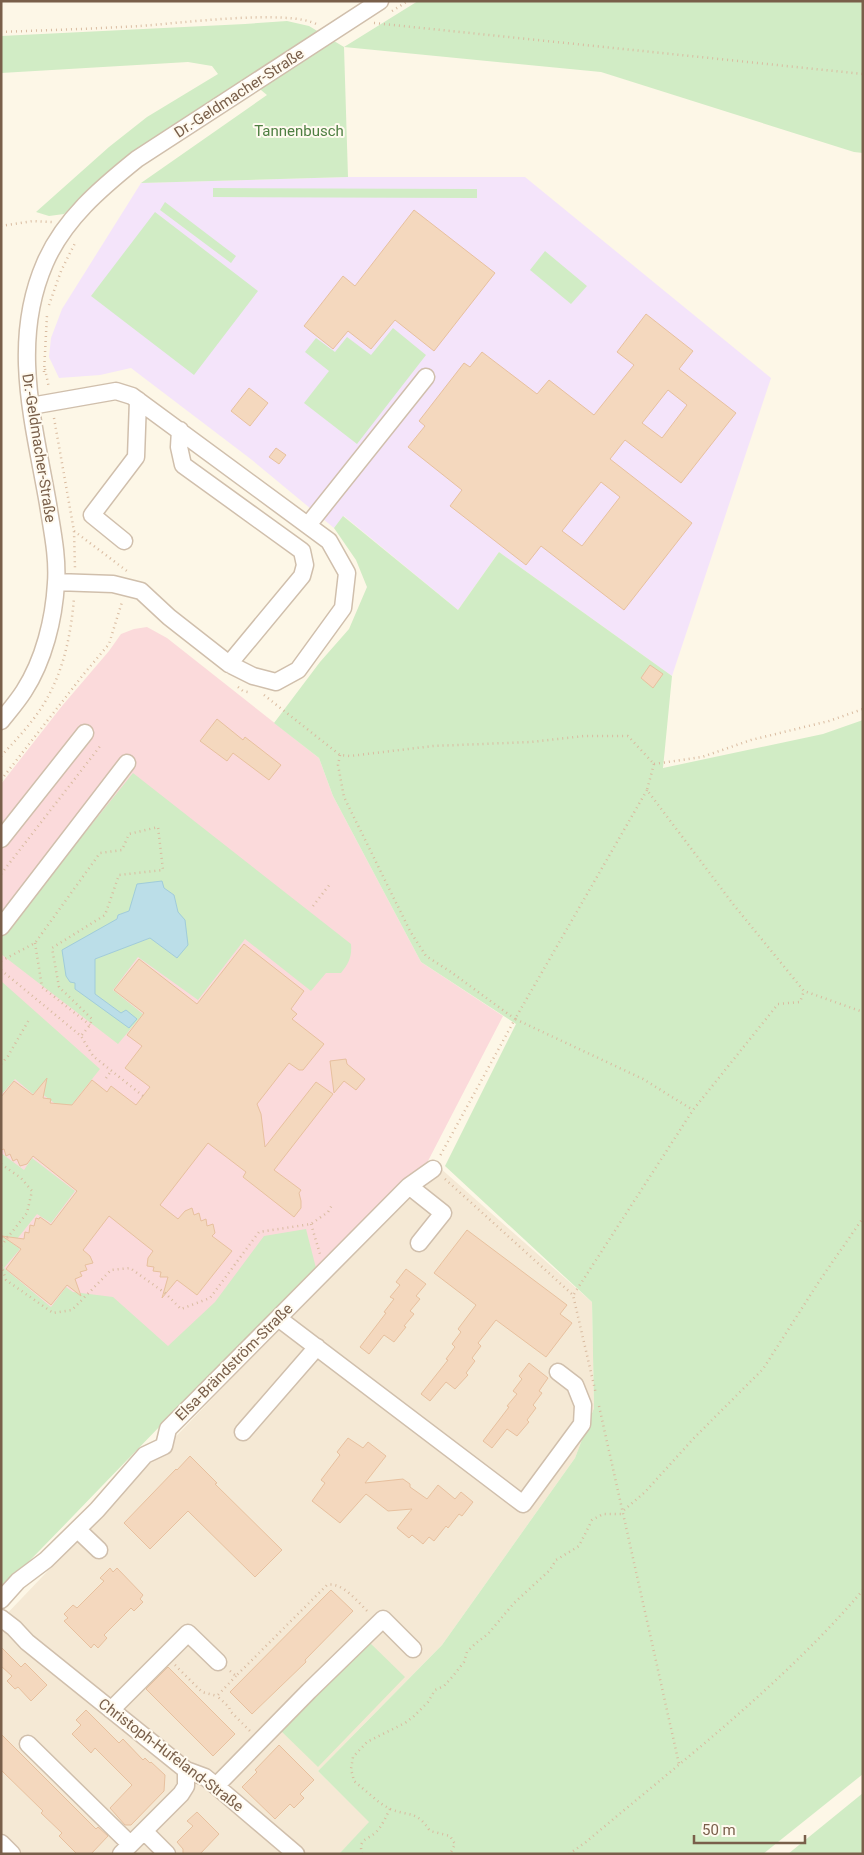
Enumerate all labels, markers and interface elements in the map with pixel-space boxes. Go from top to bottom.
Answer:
street label: Dr.-Geldmacher-Straße [171,44,307,142]
park label: Tannenbusch [254,122,344,140]
street label: Dr.-Geldmacher-Straße [18,372,60,524]
street label: Elsa-Brändström-Straße [172,1300,296,1424]
street label: Christoph-Hufeland-Straße [95,1695,247,1815]
scale bar [694,1812,805,1844]
text: 50 m [702,1821,736,1839]

